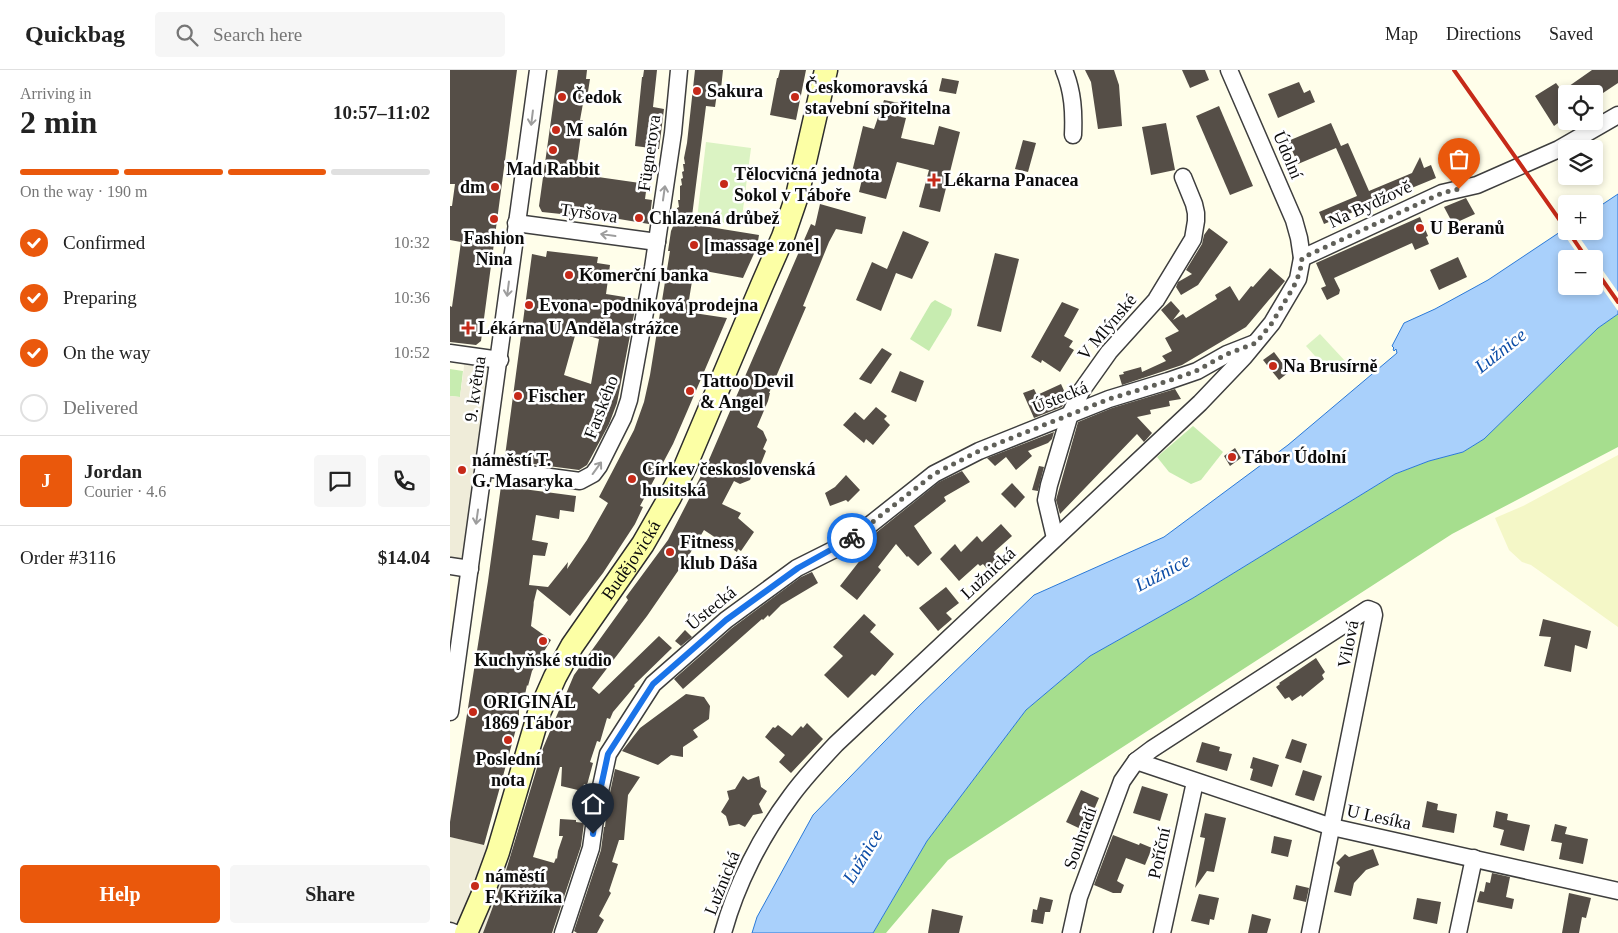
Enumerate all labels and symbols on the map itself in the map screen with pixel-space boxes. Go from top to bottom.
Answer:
place label: Českomoravská stavební spořitelna [805,76,951,118]
place label: Sakura [707,81,763,101]
marker: Sakura [691,85,703,97]
place label: Čedok [572,86,622,107]
marker: Čedok [556,91,568,103]
marker: Českomoravská stavební spořitelna [789,91,801,103]
one-way arrow [527,110,537,126]
street label: Fügnerova [634,113,664,193]
place label: M salón [566,120,628,140]
marker: M salón [550,124,562,136]
street label: Údolní [1269,128,1308,182]
pin [1438,138,1480,189]
marker: Mad Rabbit [547,144,559,156]
place label: Mad Rabbit [506,159,600,179]
place label: Tělocvičná jednota Sokol v Táboře [734,164,880,205]
place label: Lékarna Panacea [944,170,1079,190]
marker: Lékarna Panacea [928,174,940,186]
street label: Na Bydžově [1325,176,1415,232]
place label: dm [460,177,485,197]
marker: Tělocvičná jednota Sokol v Táboře [718,178,730,190]
marker: dm [489,181,501,193]
one-way arrow [659,186,669,202]
street label: Tyršova [559,199,619,227]
place label: Chlazená drůbež [649,208,780,228]
marker: Chlazená drůbež [633,212,645,224]
marker: Fashion Nina [488,213,500,225]
place label: U Beranů [1430,218,1505,238]
marker: U Beranů [1414,222,1426,234]
place label: Fashion Nina [463,228,525,269]
one-way arrow [601,230,617,240]
place label: [massage zone] [704,235,819,255]
marker: [massage zone] [688,239,700,251]
place label: Komerční banka [579,265,709,285]
marker: Komerční banka [563,269,575,281]
one-way arrow [503,280,513,296]
street label: V Mlýnské [1074,290,1140,364]
place label: Evona - podniková prodejna [539,295,758,315]
marker: Evona - podniková prodejna [523,299,535,311]
place label: Lékárna U Anděla strážce [478,318,678,338]
marker: Lékárna U Anděla strážce [462,322,474,334]
water label: Lužnice [1470,324,1530,377]
street label: 9. května [461,355,489,423]
place label: Na Brusírně [1283,356,1378,376]
marker: Na Brusírně [1267,360,1279,372]
place label: Tattoo Devil & Angel [700,371,794,412]
street label: Farského [580,373,622,441]
street label: Ústecká [1029,376,1091,417]
marker: Tattoo Devil & Angel [684,385,696,397]
place label: Fischer [528,386,585,406]
marker: Fischer [512,390,524,402]
place label: Tábor Údolní [1242,446,1347,467]
place label: náměstí T. G. Masaryka [472,450,573,491]
marker: Tábor Údolní [1226,451,1238,463]
place label: Církev československá husitská [642,459,816,500]
one-way arrow [592,461,602,475]
marker: náměstí T. G. Masaryka [456,464,468,476]
marker: Církev československá husitská [626,473,638,485]
one-way arrow [472,508,482,524]
courier [827,513,877,563]
street label: Budějovická [597,517,664,604]
place label: Fitness klub Dáša [680,532,758,573]
street label: Lužnická [957,543,1019,603]
marker: Fitness klub Dáša [664,546,676,558]
water label: Lužnice [1130,549,1193,596]
street label: Ústecká [682,581,740,634]
street label: Vilová [1334,619,1362,669]
marker: Kuchyňské studio [537,635,549,647]
place label: Kuchyňské studio [474,650,612,670]
place label: ORIGINÁL 1869 Tábor [483,691,576,733]
marker: ORIGINÁL 1869 Tábor [467,706,479,718]
marker: Poslední nota [502,734,514,746]
place label: Poslední nota [475,749,542,790]
pin [572,783,614,834]
street label: U Lesíka [1345,800,1413,834]
street label: Souhradí [1059,804,1101,872]
street label: Poříční [1144,825,1174,881]
water label: Lužnice [838,826,887,888]
street label: Lužnická [700,848,744,918]
place label: náměstí F. Křižíka [485,866,562,907]
marker: náměstí F. Křižíka [469,880,481,892]

